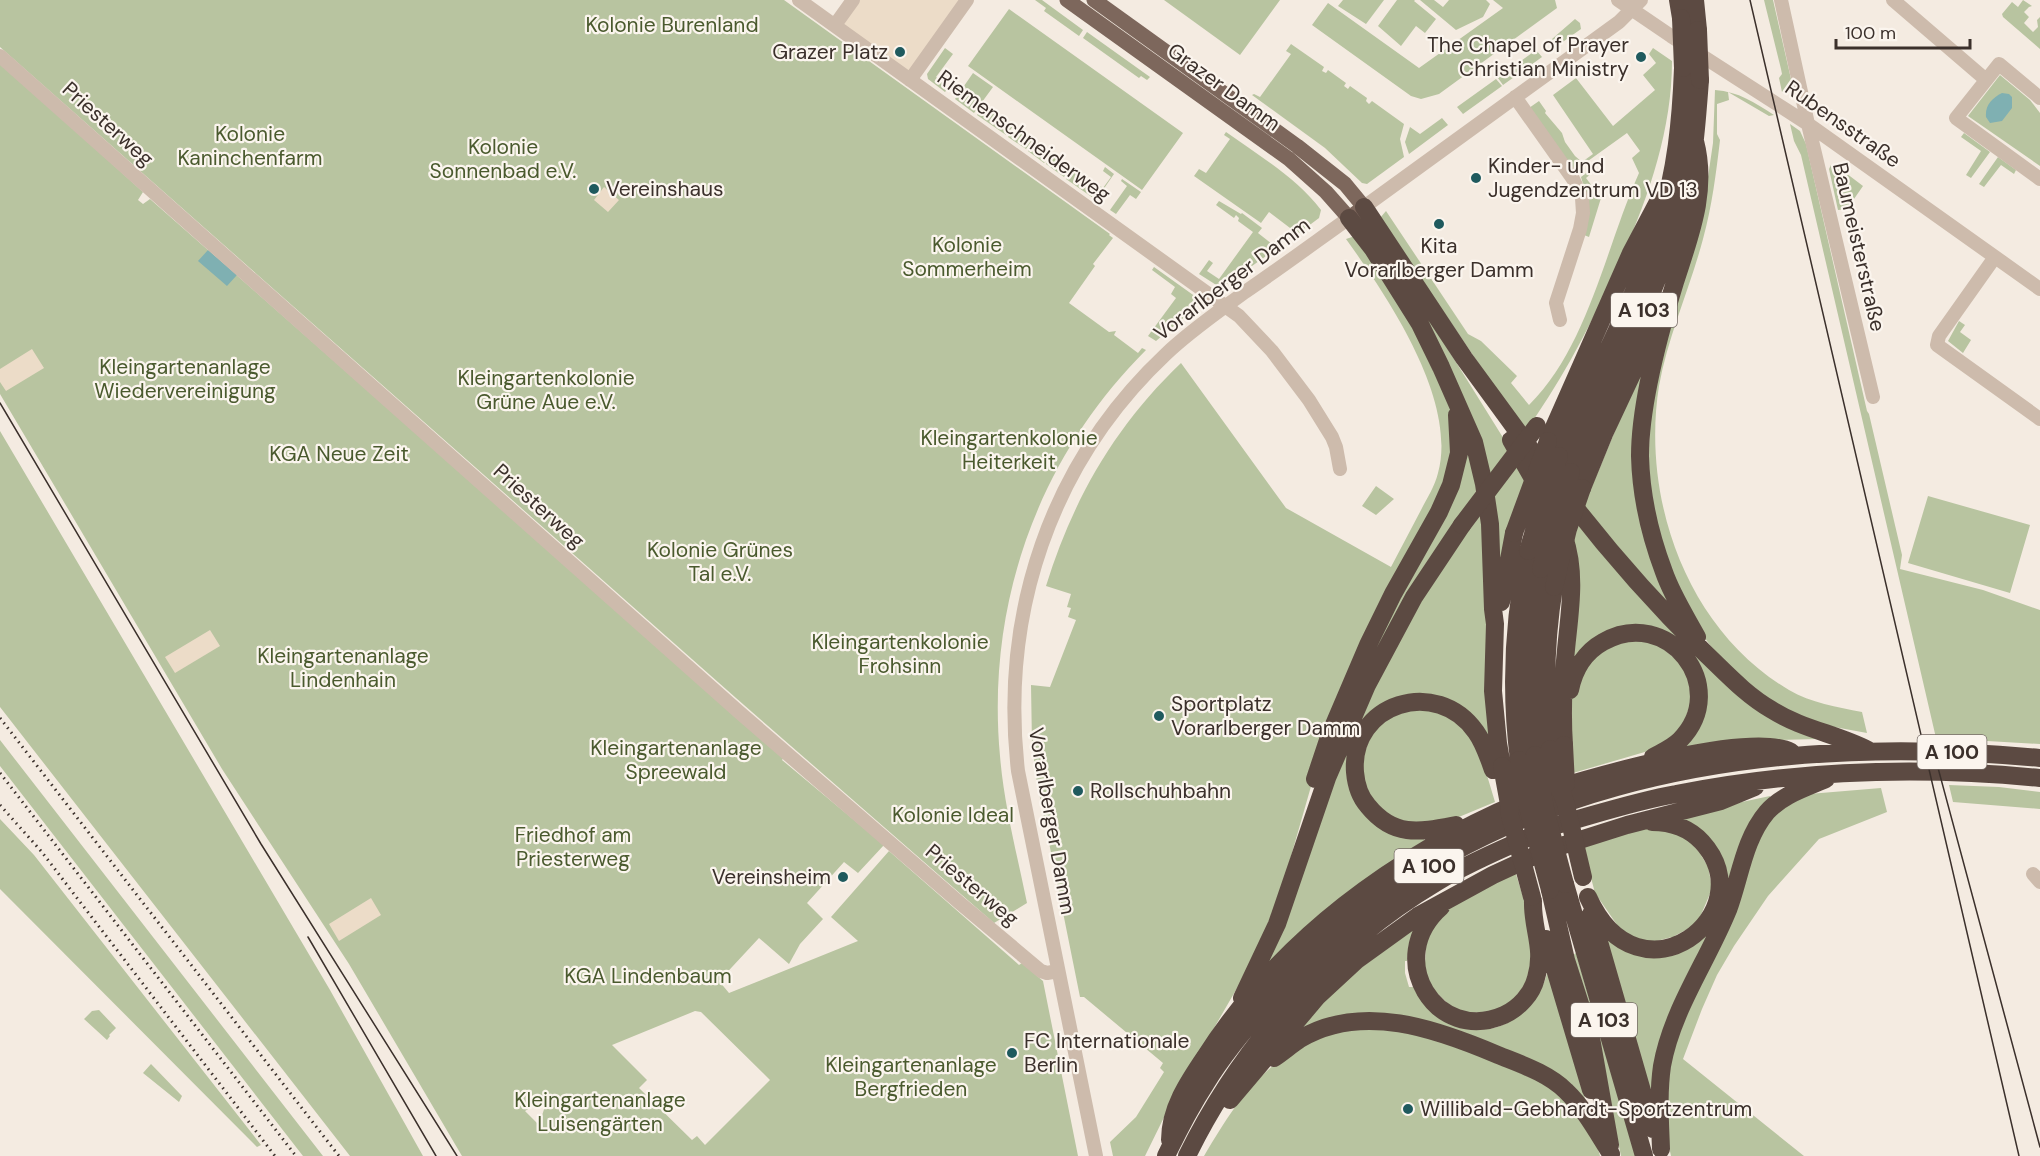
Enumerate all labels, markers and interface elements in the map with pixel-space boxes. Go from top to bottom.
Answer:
park label: Kolonie Burenland [585,11,759,39]
scale bar [1836,12,1970,50]
text: 100 m [1845,21,1896,45]
place label: The Chapel of Prayer Christian Ministry [1427,31,1629,83]
street label: Grazer Damm [1162,36,1286,138]
place label: Grazer Platz [772,38,888,66]
marker: Grazer Platz [893,45,907,59]
marker: The Chapel of Prayer Christian Ministry [1634,50,1648,64]
street label: Riemenschneiderweg [932,64,1117,209]
street label: Rubensstraße [1780,74,1906,174]
street label: Priesterweg [56,76,160,173]
park label: Kolonie Kaninchenfarm [177,120,323,172]
park label: Kolonie Sonnenbad e.V. [430,133,576,185]
place label: Kinder- und Jugendzentrum VD 13 [1488,152,1698,204]
street label: Baumeisterstraße [1826,160,1892,334]
marker: Kinder- und Jugendzentrum VD 13 [1469,171,1483,185]
place label: Vereinshaus [606,175,724,203]
marker: Vereinshaus [587,182,601,196]
street label: Vorarlberger Damm [1148,211,1316,347]
marker: Kita Vorarlberger Damm [1432,217,1446,231]
park label: Kolonie Sommerheim [902,231,1032,283]
place label: Kita Vorarlberger Damm [1344,232,1534,284]
road number: A 103 [1611,293,1677,327]
park label: Kleingartenanlage Wiedervereinigung [94,353,276,405]
park label: Kleingartenkolonie Grüne Aue e.V. [457,364,635,416]
park label: Kleingartenkolonie Heiterkeit [920,424,1098,476]
park label: KGA Neue Zeit [269,440,409,468]
street label: Priesterweg [487,458,591,555]
park label: Kolonie Grünes Tal e.V. [647,536,793,588]
park label: Kleingartenkolonie Frohsinn [811,628,989,680]
park label: Kleingartenanlage Lindenhain [257,642,429,694]
place label: Sportplatz Vorarlberger Damm [1171,690,1360,742]
marker: Sportplatz Vorarlberger Damm [1152,709,1166,723]
street label: Vorarlberger Damm [1022,725,1082,917]
park label: Kleingartenanlage Spreewald [590,734,762,786]
road number: A 100 [1918,735,1986,769]
place label: Rollschuhbahn [1090,777,1231,805]
marker: Rollschuhbahn [1071,784,1085,798]
park label: Kolonie Ideal [892,801,1014,829]
park label: Friedhof am Priesterweg [515,821,631,873]
street label: Priesterweg [919,838,1025,932]
road number: A 100 [1394,849,1464,883]
place label: Vereinsheim [712,863,831,891]
marker: Vereinsheim [836,870,850,884]
park label: KGA Lindenbaum [564,962,732,990]
road number: A 103 [1571,1003,1637,1037]
place label: FC Internationale Berlin [1024,1027,1190,1079]
marker: FC Internationale Berlin [1005,1046,1019,1060]
park label: Kleingartenanlage Bergfrieden [825,1051,997,1103]
park label: Kleingartenanlage Luisengärten [514,1086,686,1138]
place label: Willibald-Gebhardt-Sportzentrum [1420,1095,1752,1123]
marker: Willibald-Gebhardt-Sportzentrum [1401,1102,1415,1116]

